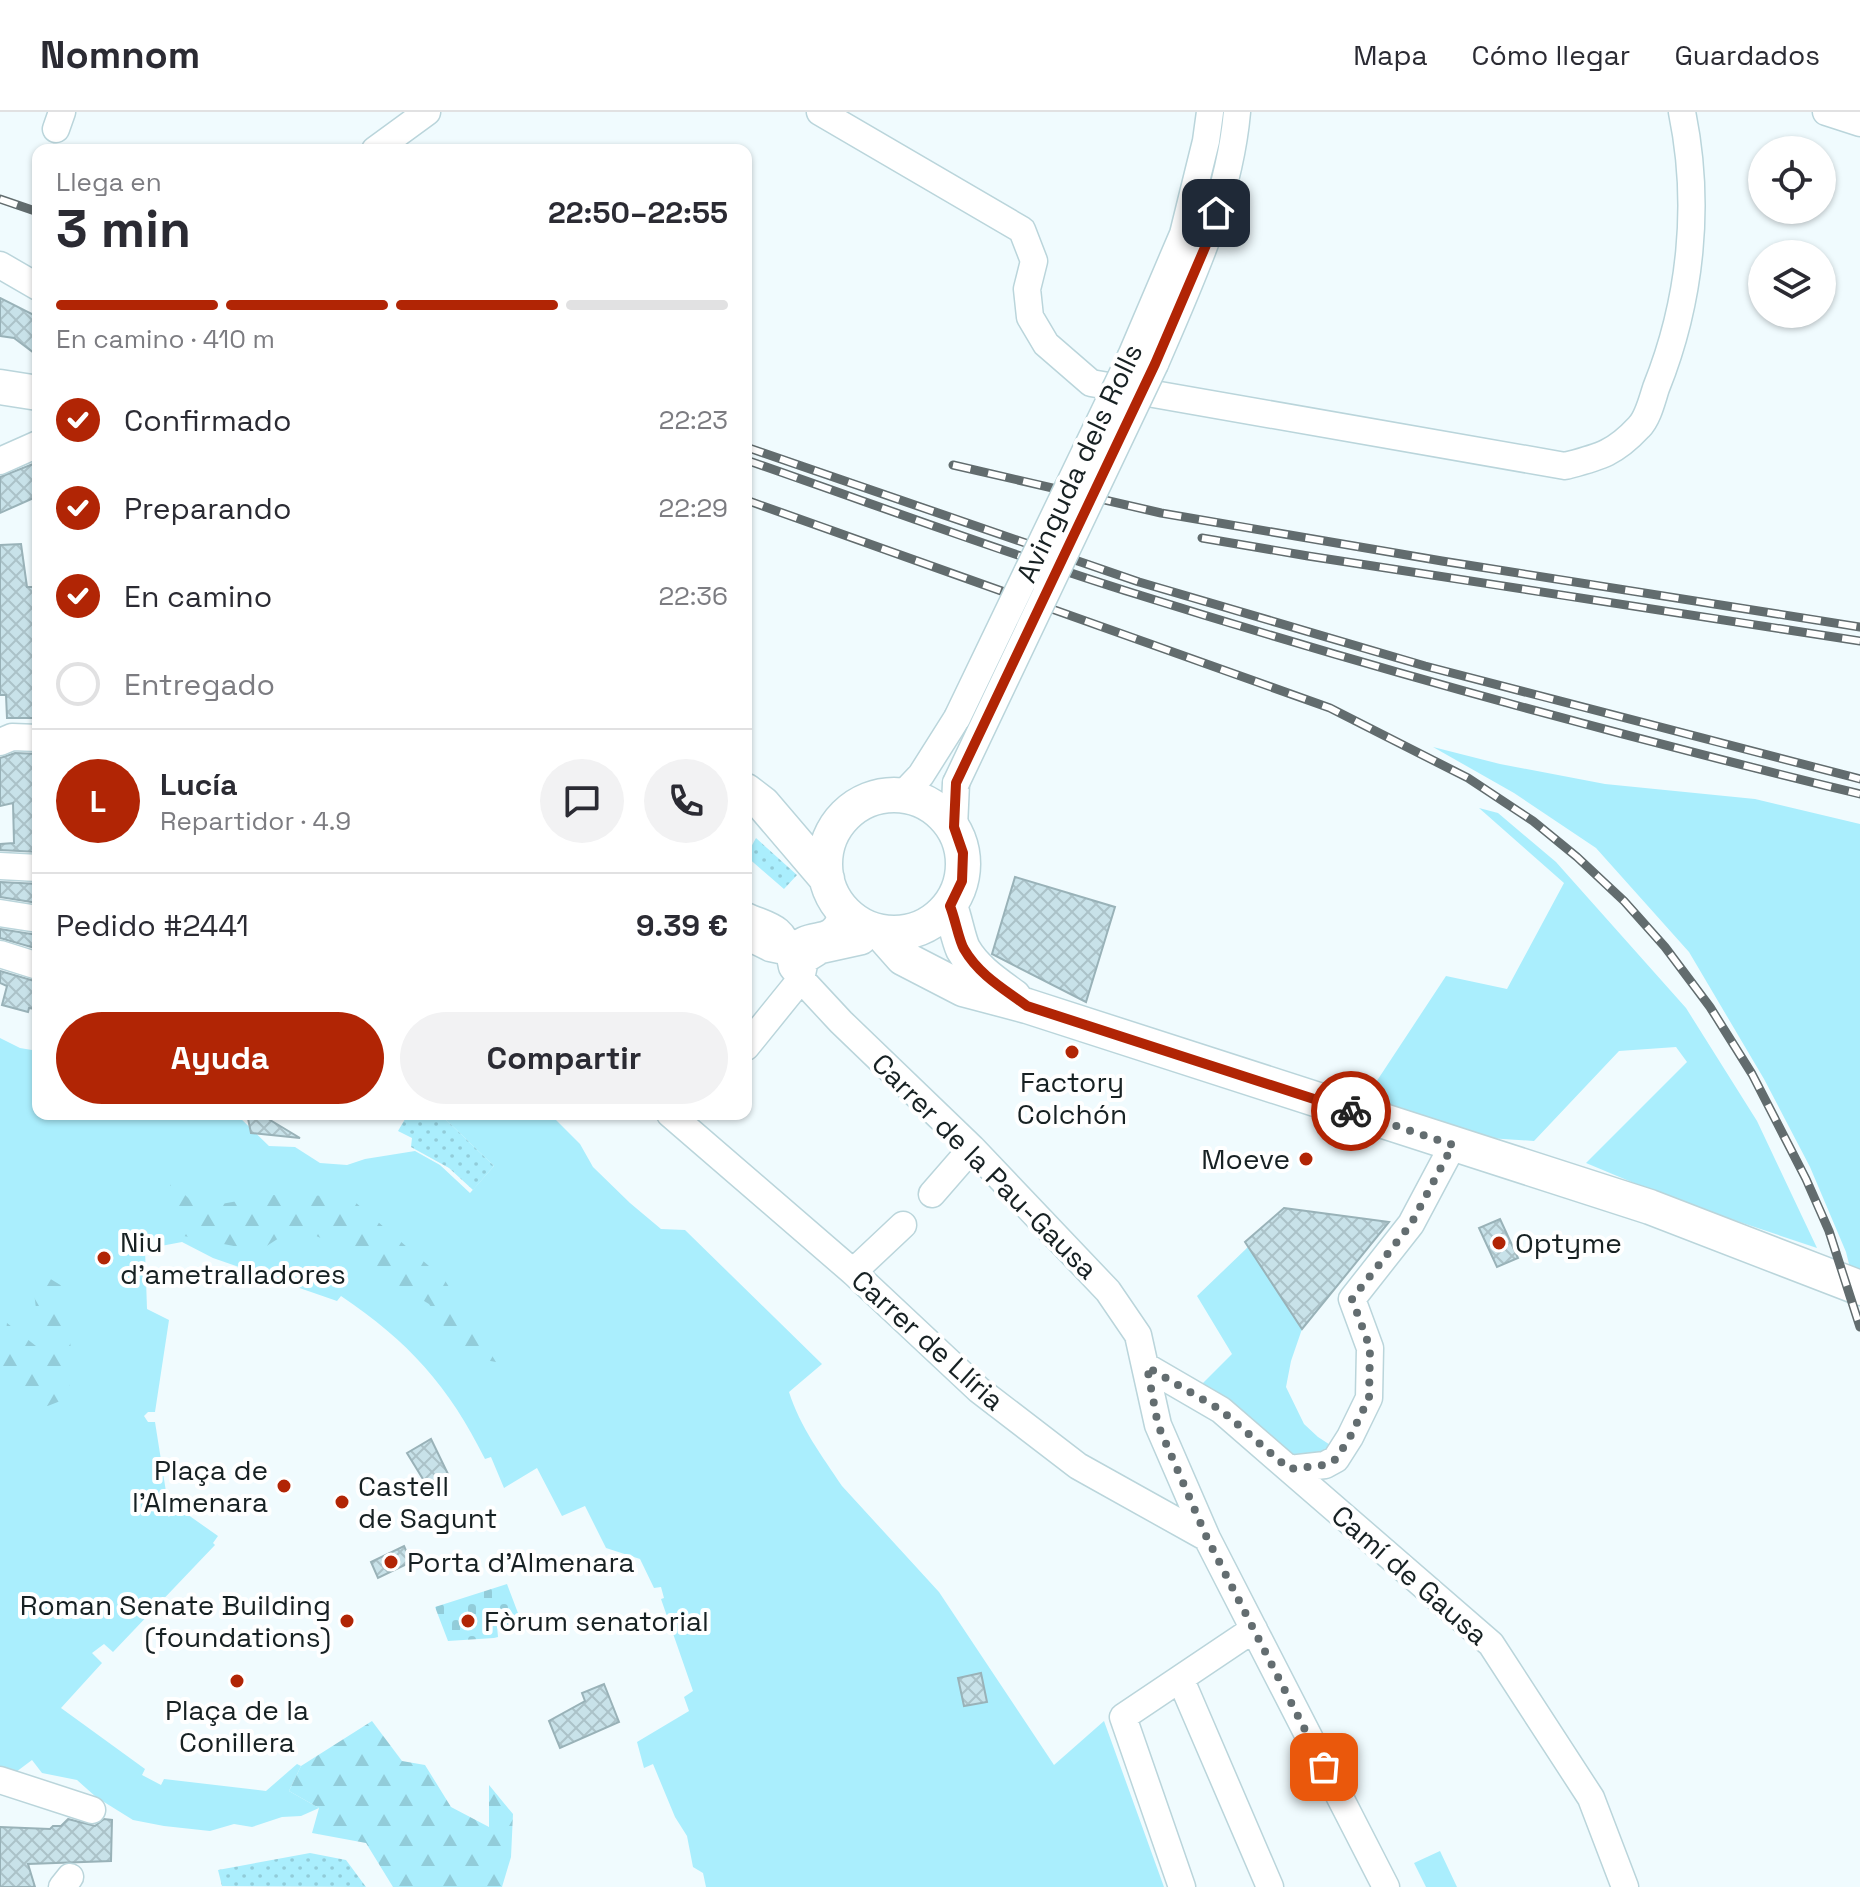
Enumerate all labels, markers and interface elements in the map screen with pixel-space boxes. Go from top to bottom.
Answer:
text: Nomnom [40,31,200,79]
text: Mapa [1353,37,1428,73]
text: Cómo llegar [1472,37,1630,73]
text: Guardados [1674,37,1820,73]
map controls [1748,136,1836,328]
button: locate [1748,136,1836,224]
text: Llega en [56,165,162,199]
pin [1182,179,1250,247]
icon: home [1194,191,1238,235]
text: 22:50–22:55 [548,193,728,232]
text: 3 min [56,196,191,262]
button: layers [1748,240,1836,328]
text: En camino · 410 m [56,322,275,356]
street label: Avinguda dels Rolls [1008,338,1150,588]
icon: check [56,398,100,442]
text: Confirmado [124,401,291,440]
text: 22:23 [659,403,728,437]
icon: check [56,486,100,530]
text: Preparando [124,489,291,528]
text: 22:29 [659,491,728,525]
icon: check [56,574,100,618]
text: En camino [124,577,272,616]
text: 22:36 [658,579,728,613]
text: Entregado [124,665,275,704]
button: chat [540,759,624,843]
button: phone [644,759,728,843]
text: Lucía [160,765,238,804]
text: L [90,782,106,821]
text: Repartidor · 4.9 [160,804,351,838]
text: Pedido #2441 [56,906,249,945]
text: 9.39 € [636,906,728,945]
button: Ayuda [56,1012,384,1104]
button: Compartir [400,1012,728,1104]
marker: Factory Colchón [1063,1043,1081,1061]
street label: Carrer de la Pau-Gausa [864,1045,1106,1287]
place label: Factory Colchón [1017,1064,1127,1132]
courier [1311,1071,1391,1151]
icon: bike [1329,1089,1373,1133]
place label: Moeve [1201,1141,1290,1177]
marker: Moeve [1297,1150,1315,1168]
place label: Niu d'ametralladores [120,1224,346,1292]
place label: Optyme [1515,1225,1622,1261]
marker: Optyme [1490,1234,1508,1252]
marker: Niu d'ametralladores [95,1249,113,1267]
street label: Carrer de Llíria [844,1262,1012,1418]
place label: Plaça de l'Almenara [132,1452,268,1520]
place label: Castell de Sagunt [358,1468,497,1536]
marker: Plaça de l'Almenara [275,1477,293,1495]
marker: Castell de Sagunt [333,1493,351,1511]
street label: Camí de Gausa [1324,1497,1496,1653]
place label: Porta d'Almenara [407,1544,635,1580]
marker: Porta d'Almenara [382,1553,400,1571]
place label: Roman Senate Building (foundations) [20,1587,331,1655]
place label: Fòrum senatorial [484,1603,709,1639]
marker: Roman Senate Building (foundations) [338,1612,356,1630]
marker: Fòrum senatorial [459,1612,477,1630]
marker: Plaça de la Conillera [228,1672,246,1690]
place label: Plaça de la Conillera [165,1692,309,1760]
pin [1290,1733,1358,1801]
icon: bag [1302,1745,1346,1789]

